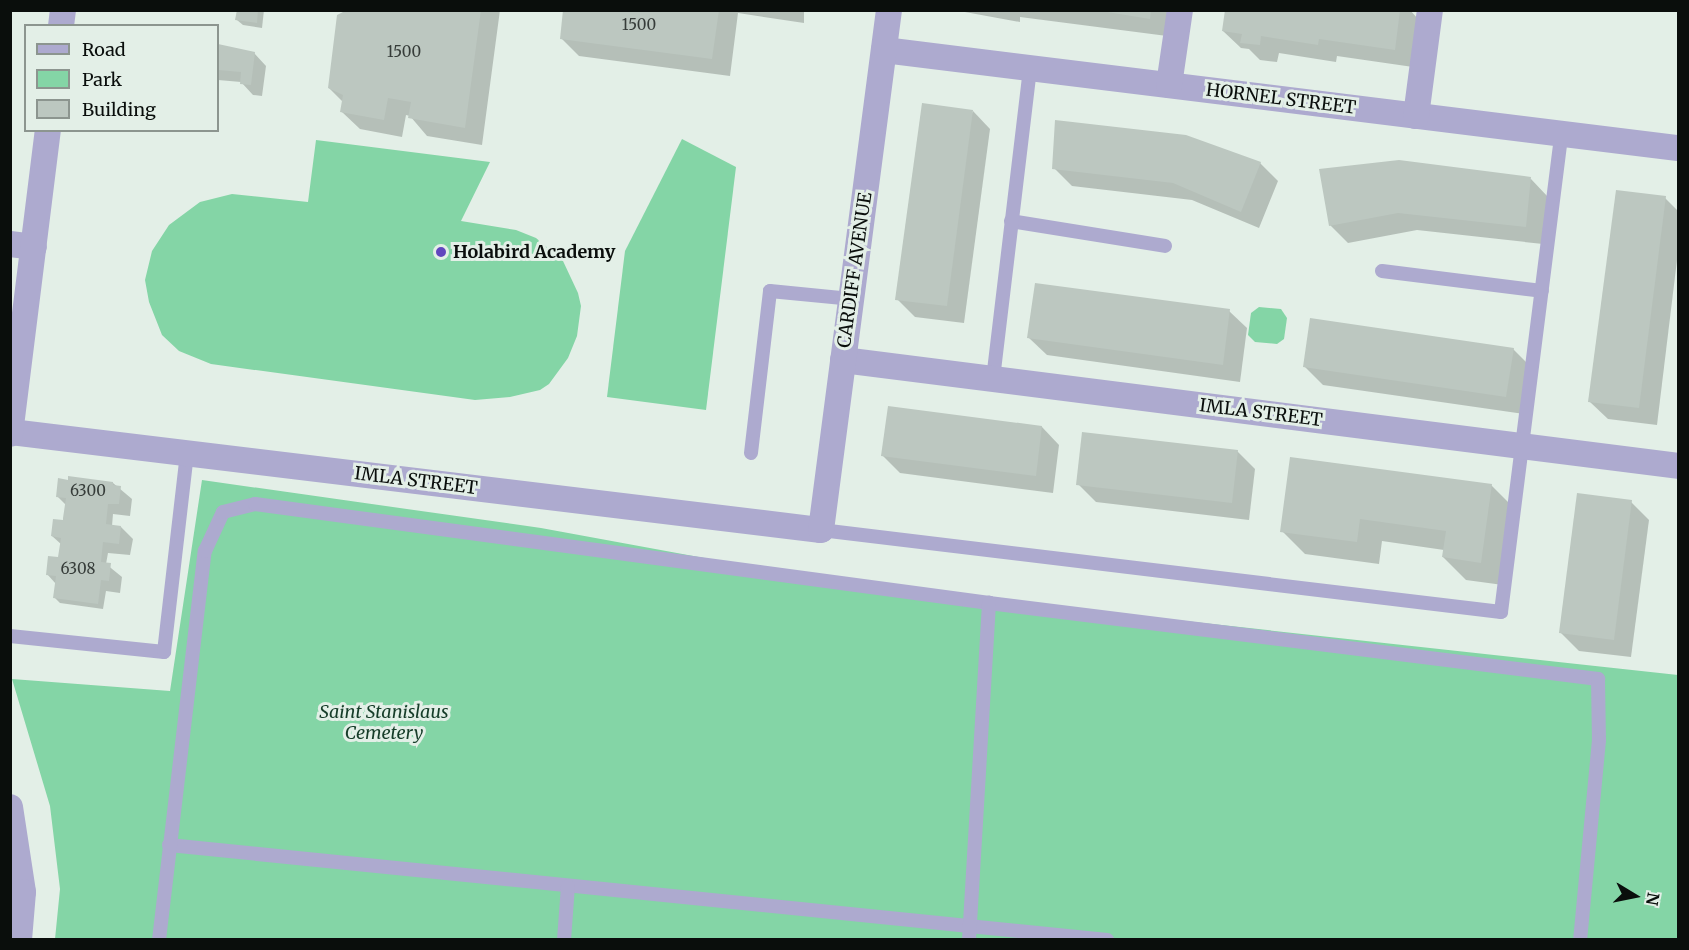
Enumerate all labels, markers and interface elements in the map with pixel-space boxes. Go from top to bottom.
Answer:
house number: 1500 [622,16,656,34]
legend [24,24,219,132]
text: Road [82,38,126,61]
house number: 1500 [387,43,421,61]
text: Park [82,68,122,91]
street label: HORNEL STREET [1205,79,1357,119]
text: Building [82,98,156,121]
street label: CARDIFF AVENUE [833,191,877,349]
place label: Holabird Academy [453,241,615,263]
marker: Holabird Academy [434,245,448,259]
street label: IMLA STREET [1198,395,1324,431]
street label: IMLA STREET [353,463,479,499]
house number: 6300 [70,482,106,500]
house number: 6308 [60,560,96,578]
park label: Saint Stanislaus Cemetery [319,702,449,744]
north arrow [1605,866,1665,926]
text: N [1642,891,1664,907]

